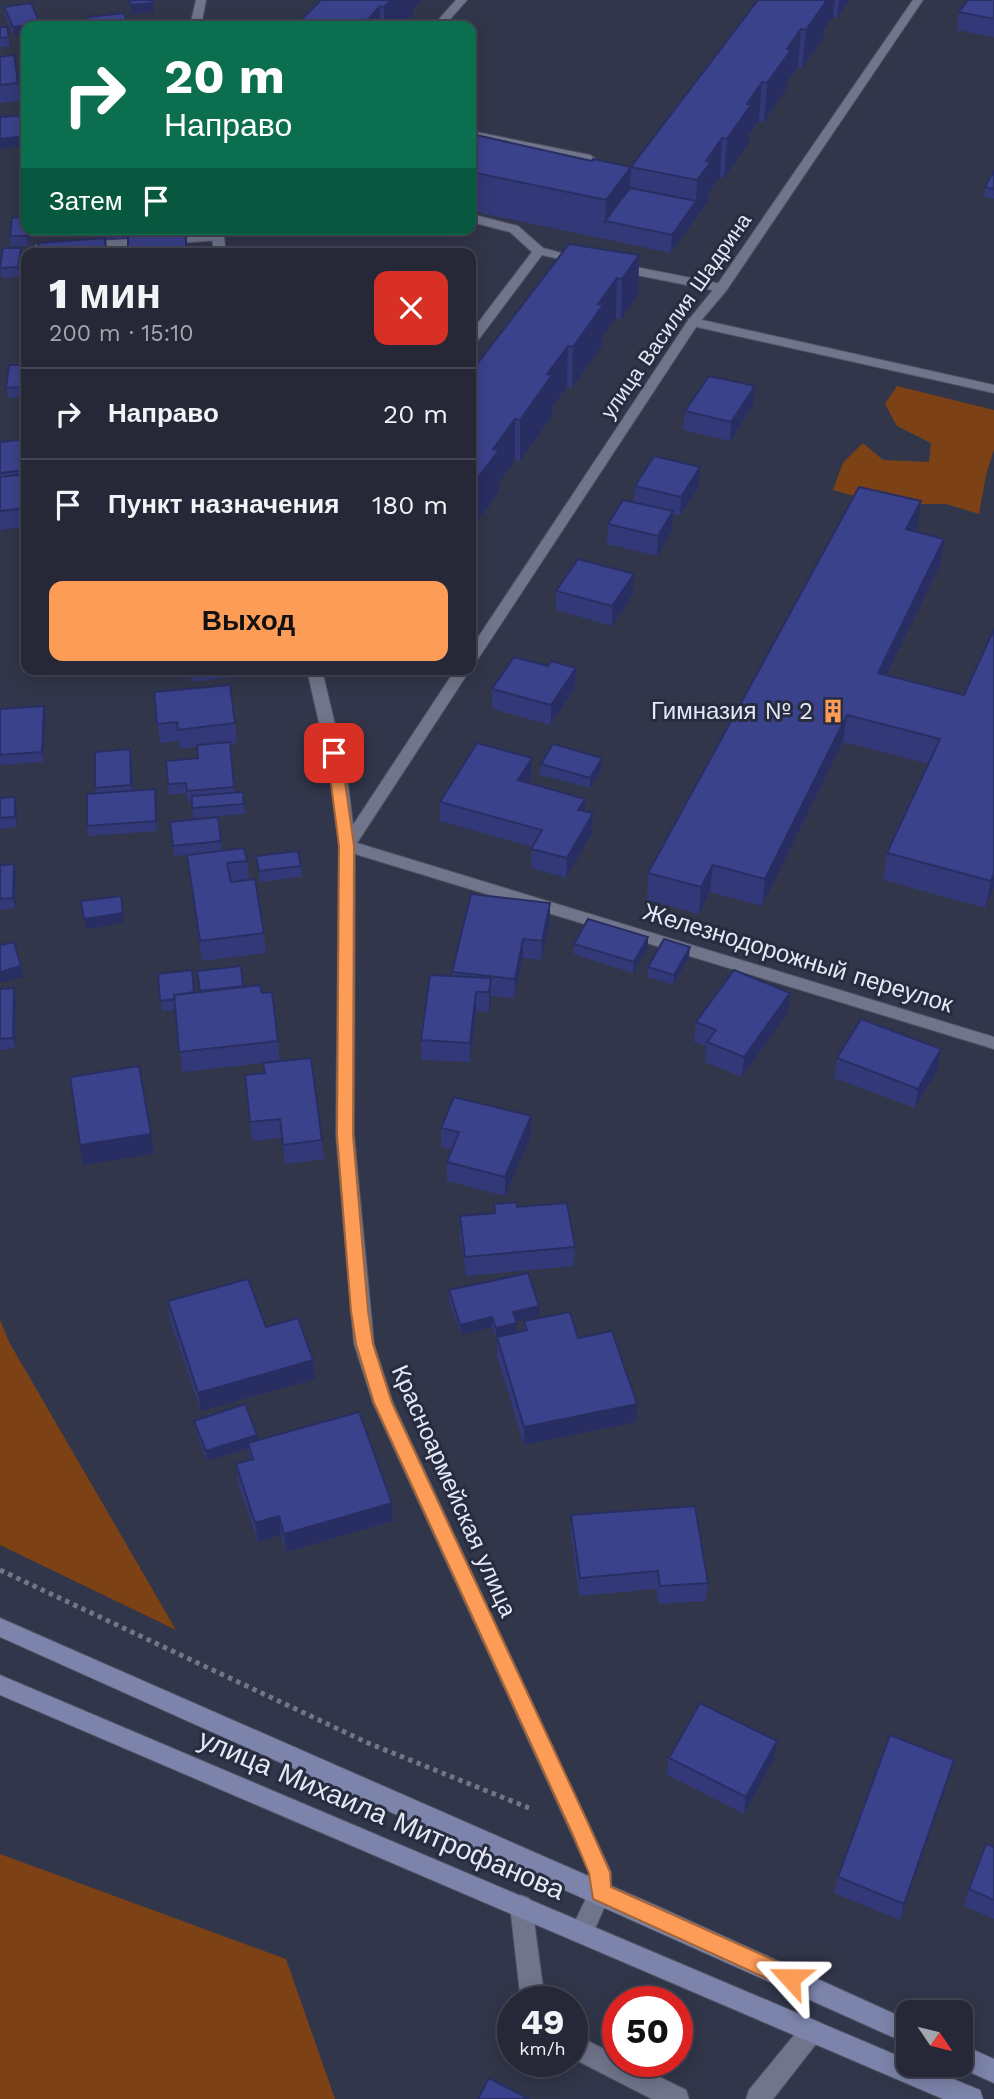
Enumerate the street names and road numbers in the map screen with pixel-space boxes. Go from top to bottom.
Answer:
street label: улица Василия Шадрина [595,208,756,423]
street label: Железнодорожный переулок [640,897,957,1019]
street label: Красноармейская улица [386,1361,523,1622]
street label: улица Михаила Митрофанова [194,1722,570,1907]

